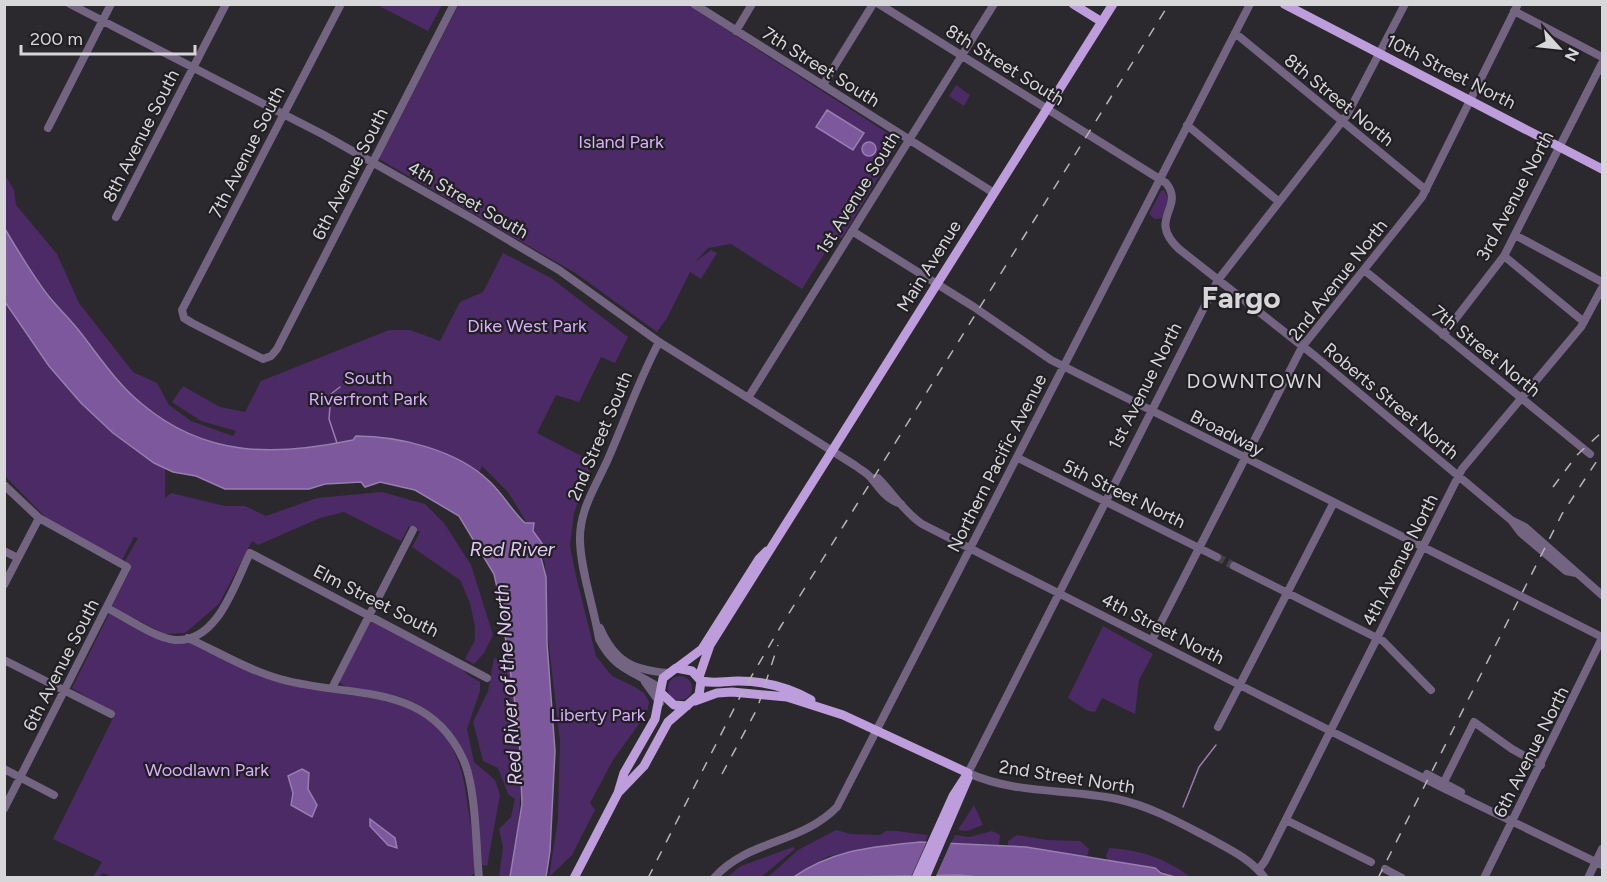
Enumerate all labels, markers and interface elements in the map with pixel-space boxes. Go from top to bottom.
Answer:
scale bar [21,18,195,56]
north arrow [1529,18,1589,78]
street label: 8th Street South [942,20,1068,110]
street label: 7th Street South [758,22,884,112]
text: 200 m [30,28,83,50]
street label: 10th Street North [1383,30,1519,114]
text: N [1561,45,1583,64]
street label: 8th Street North [1280,49,1398,151]
street label: 8th Avenue South [98,66,184,206]
street label: 7th Avenue South [204,83,290,221]
street label: 6th Avenue South [307,104,393,244]
street label: 1st Avenue South [811,127,905,259]
street label: 3rd Avenue North [1472,127,1558,265]
park label: Island Park [578,131,664,153]
street label: 4th Street South [404,157,532,243]
street label: 2nd Avenue North [1284,215,1392,345]
street label: Main Avenue [892,216,966,316]
district label: Fargo [1201,279,1281,316]
street label: 7th Street North [1427,301,1545,401]
park label: Dike West Park [467,315,587,337]
street label: 1st Avenue North [1103,319,1187,453]
street label: Roberts Street North [1319,338,1463,464]
park label: South Riverfront Park [308,367,428,410]
street label: 2nd Street South [563,368,637,504]
district label: DOWNTOWN [1187,369,1323,393]
street label: Northern Pacific Avenue [942,370,1052,556]
street label: Broadway [1187,405,1268,461]
street label: 5th Street North [1059,455,1189,533]
street label: 4th Avenue North [1357,490,1443,630]
water label: Red River [469,537,556,561]
street label: Elm Street South [310,560,442,642]
water label: Red River of the North [489,584,527,786]
street label: 4th Street North [1098,589,1228,669]
street label: 6th Avenue South [18,595,104,735]
street label: 6th Avenue North [1488,683,1574,821]
park label: Liberty Park [551,704,646,726]
street label: 2nd Street North [997,755,1137,799]
park label: Woodlawn Park [145,759,269,781]

